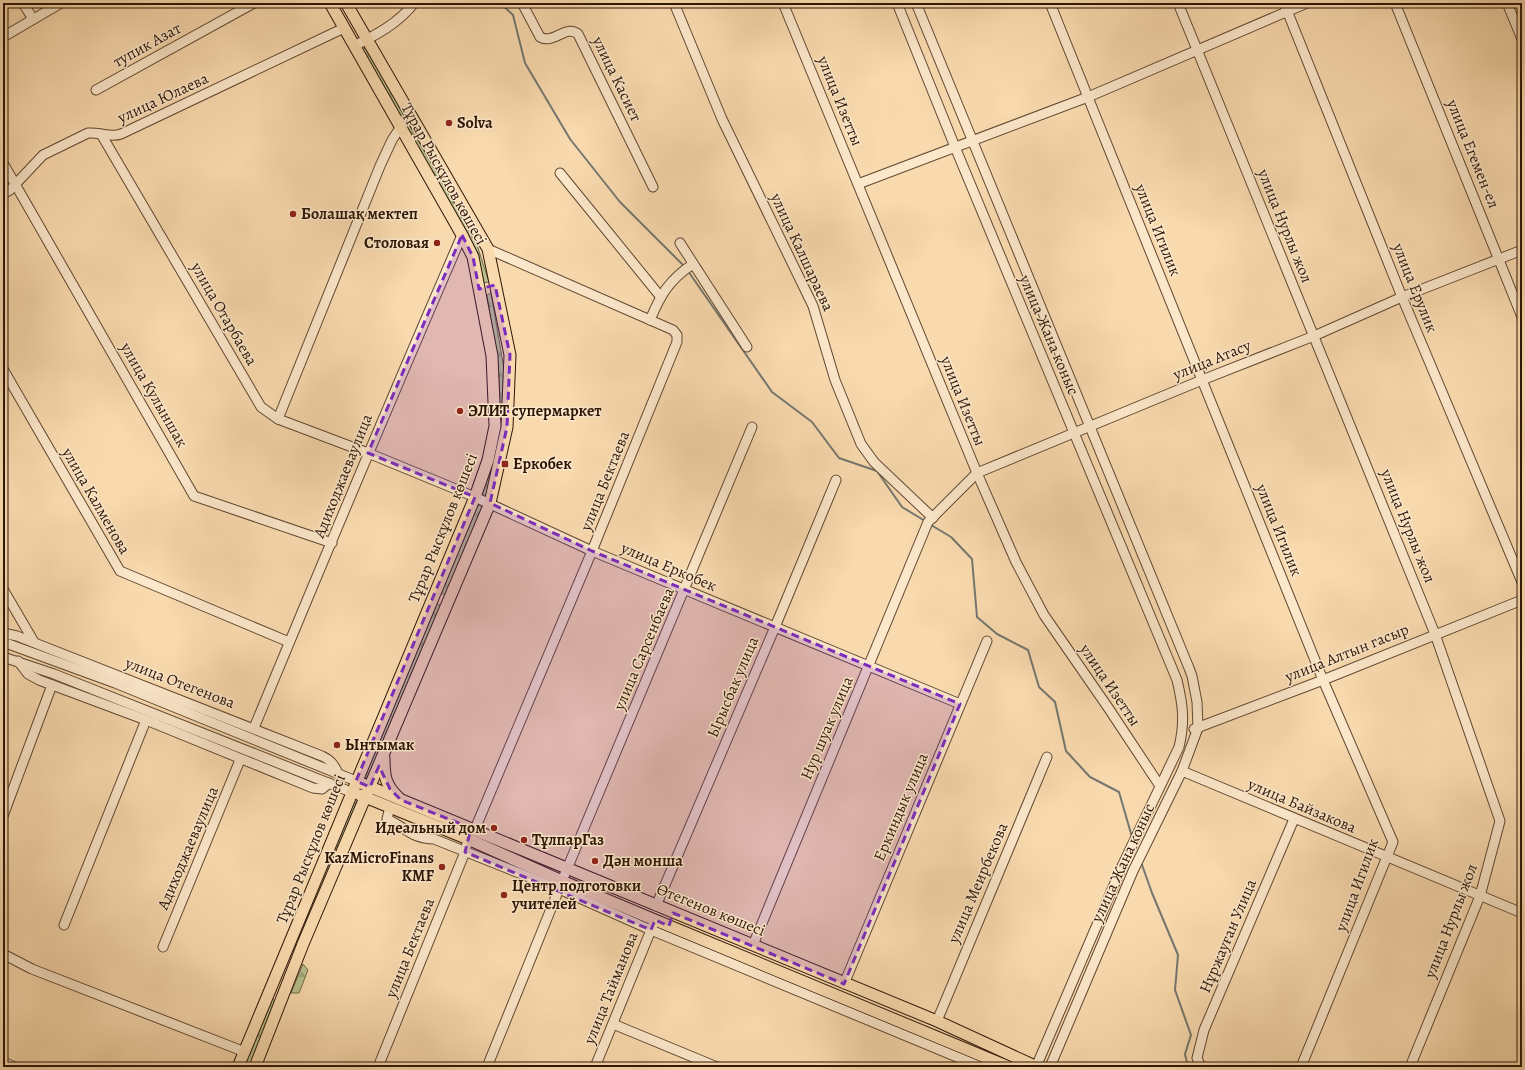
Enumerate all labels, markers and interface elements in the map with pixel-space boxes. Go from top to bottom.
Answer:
street label: тупик Азат [109,17,185,73]
street label: улица Касиет [586,32,647,125]
street label: улица Изетты [812,52,868,149]
street label: улица Юлаева [113,67,212,129]
street label: улица Егемен-ел [1441,95,1505,212]
street label: Тұрар Рыскұлов көшесі [396,99,492,249]
place label: Solva [457,112,493,134]
marker: Solva [444,118,454,128]
street label: улица Нурлы жол [1252,165,1318,286]
street label: улица Игилик [1129,180,1186,279]
street label: улица Калшараева [765,188,839,315]
place label: Болашақ мектеп [301,203,418,225]
marker: Болашақ мектеп [288,209,298,219]
place label: Столовая [364,232,429,254]
marker: Столовая [432,238,442,248]
street label: улица Ерулик [1387,239,1443,336]
street label: улица Отарбаева [185,257,263,370]
street label: улица Жана коныс [1013,271,1084,399]
street label: улица Атасу [1169,334,1255,386]
street label: улица Кулыншак [115,338,193,451]
street label: улица Изетты [935,352,991,449]
place label: ЭЛИТ супермаркет [468,400,602,422]
marker: ЭЛИТ супермаркет [455,406,465,416]
street label: Адиходжаеваулица [308,410,378,542]
street label: улица Бектаева [575,427,635,535]
street label: улица Калменова [56,443,136,559]
street label: Тұрар Рыскұлов көшесі [403,450,483,606]
place label: Еркобек [513,453,572,475]
marker: Еркобек [500,459,510,469]
street label: улица Нурлы жол [1375,465,1441,586]
street label: улица Игилик [1250,480,1307,579]
street label: улица Еркобек [617,537,720,597]
street label: улица Сарсенбаева [608,584,680,715]
street label: улица Алтын гасыр [1281,618,1412,688]
street label: Ырысбак улица [702,633,764,741]
street label: улица Изетты [1074,639,1146,731]
street label: улица Отегенова [121,652,239,714]
street label: Нур шуак улица [795,672,859,783]
place label: Ынтымак [345,734,415,756]
marker: Ынтымак [332,740,342,750]
street label: Еркиндык улица [868,749,934,865]
street label: Тұрар Рыскұлов көшесі [271,771,351,927]
street label: улица Байзакова [1244,773,1360,839]
street label: Адиходжаеваулица [152,782,224,914]
street label: улица Жана коныс [1085,800,1160,927]
place label: Идеальный дом [375,817,486,839]
street label: улица Меирбекова [942,819,1014,948]
marker: Идеальный дом [489,823,499,833]
place label: ТұлпарГаз [532,829,604,851]
marker: ТұлпарГаз [519,835,529,845]
street label: улица Игилик [1330,835,1384,936]
place label: KazMicroFinans KMF [324,847,434,887]
place label: Дән монша [603,850,683,872]
marker: Дән монша [590,856,600,866]
street label: улица Нурлы жол [1419,861,1483,982]
marker: KazMicroFinans KMF [437,862,447,872]
place label: Центр подготовки учителей [511,875,641,915]
street label: Нұржауған Улица [1194,875,1262,996]
street label: Өтегенов көшесі [653,878,769,942]
marker: Центр подготовки учителей [499,890,509,900]
street label: улица Бектаева [380,894,440,1002]
street label: улица Тайманова [578,928,644,1048]

